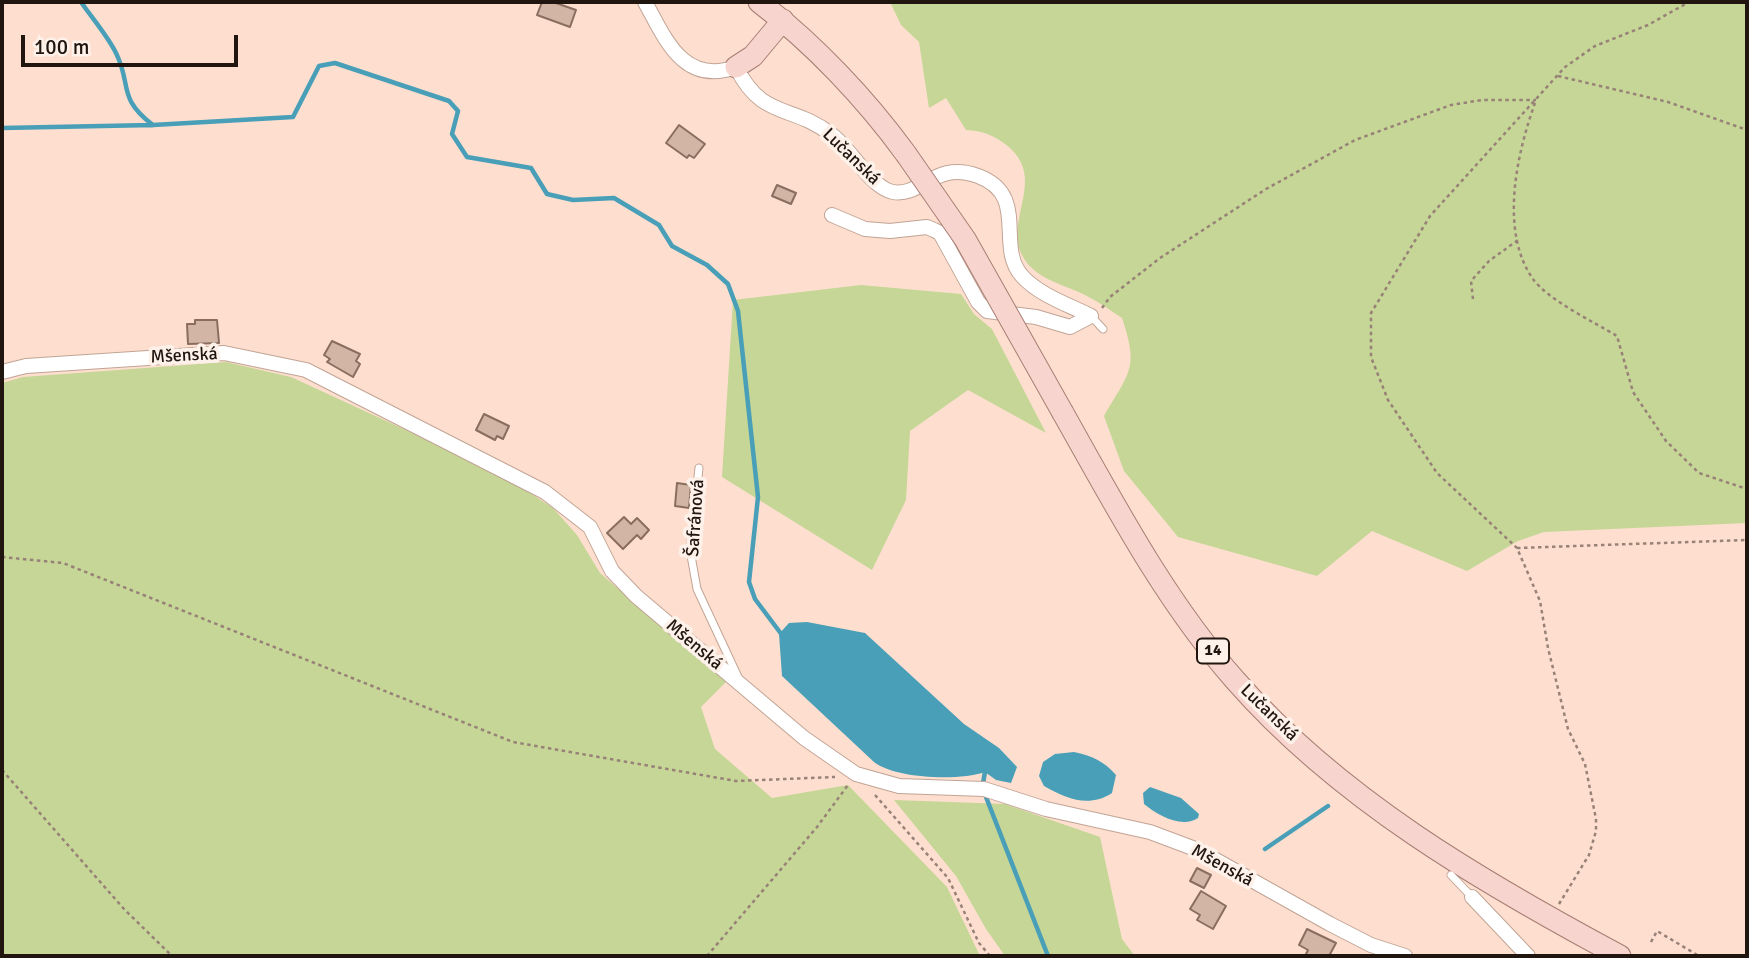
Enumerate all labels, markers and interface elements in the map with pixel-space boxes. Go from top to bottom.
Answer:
scale bar [24,21,242,65]
text: 100 m [34,34,89,60]
street label: Lučanská [818,124,884,190]
street label: Mšenská [150,343,218,369]
street label: Šafránová [683,479,709,557]
street label: Mšenská [661,615,727,675]
road number: 14 [1197,638,1229,664]
street label: Lučanská [1236,680,1302,746]
street label: Mšenská [1187,840,1257,892]

